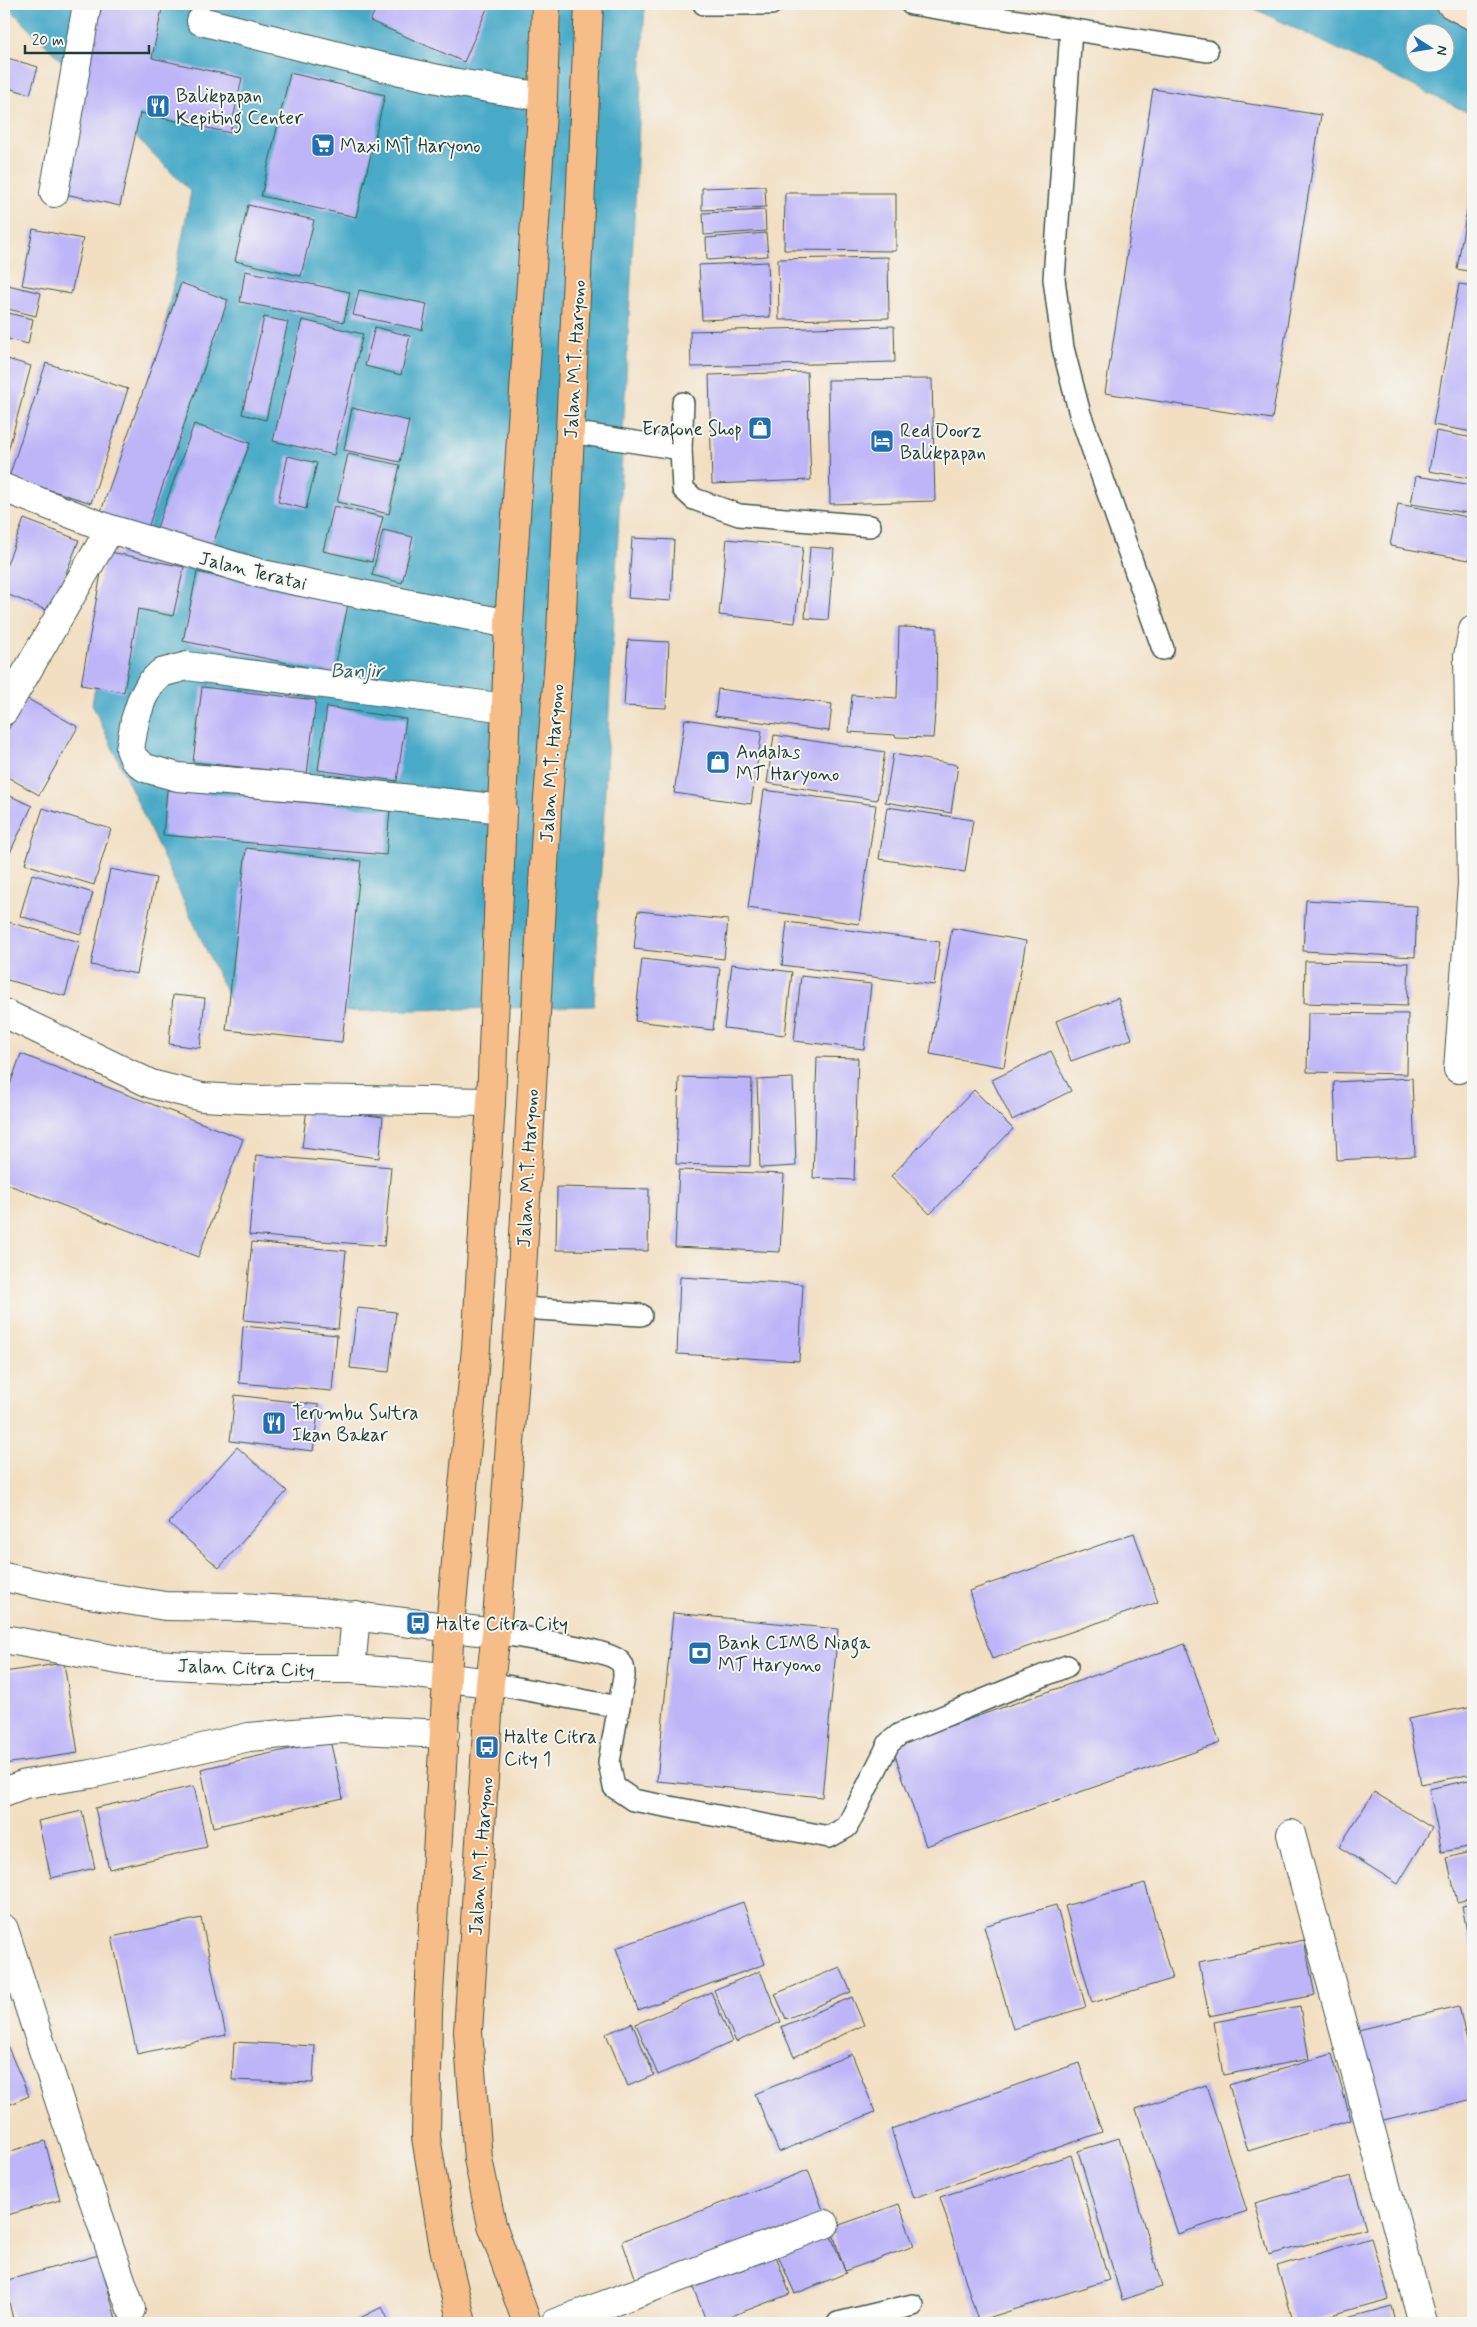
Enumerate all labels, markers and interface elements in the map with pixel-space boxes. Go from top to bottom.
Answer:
scale bar [25,22,149,54]
north arrow [1404,22,1454,72]
text: 20 m [32,31,64,51]
text: N [1432,44,1452,57]
place label: Balikpapan Kepiting Center [176,84,303,134]
restaurant icon: Balikpapan Kepiting Center [145,93,171,119]
supermarket icon: Maxi MT Haryono [310,132,336,158]
place label: Maxi MT Haryono [340,134,481,160]
street label: Jalan M.T. Haryono [559,279,592,439]
shop icon: Erafone Shop [747,415,773,441]
place label: Erafone Shop [642,417,742,445]
place label: Red Doorz Balikpapan [900,419,986,466]
hotel icon: Red Doorz Balikpapan [869,428,895,454]
street label: Jalan Teratai [196,546,309,597]
water label: Banjir [330,658,386,685]
street label: Jalan M.T. Haryono [534,683,571,843]
place label: Andalas MT Haryono [736,740,839,787]
shop icon: Andalas MT Haryono [705,749,731,775]
street label: Jalan M.T. Haryono [512,1088,545,1248]
place label: Terumbu Sultra Ikan Bakar [292,1401,419,1448]
restaurant icon: Terumbu Sultra Ikan Bakar [261,1410,287,1436]
bus stop icon: Halte Citra City [405,1610,431,1636]
place label: Halte Citra City [436,1612,568,1637]
place label: Bank CIMB Niaga MT Haryono [718,1631,871,1678]
bank icon: Bank CIMB Niaga MT Haryono [687,1640,713,1666]
street label: Jalan Citra City [177,1654,315,1683]
place label: Halte Citra City 1 [504,1725,597,1772]
bus stop icon: Halte Citra City 1 [474,1734,500,1760]
street label: Jalan M.T. Haryono [463,1776,500,1936]

